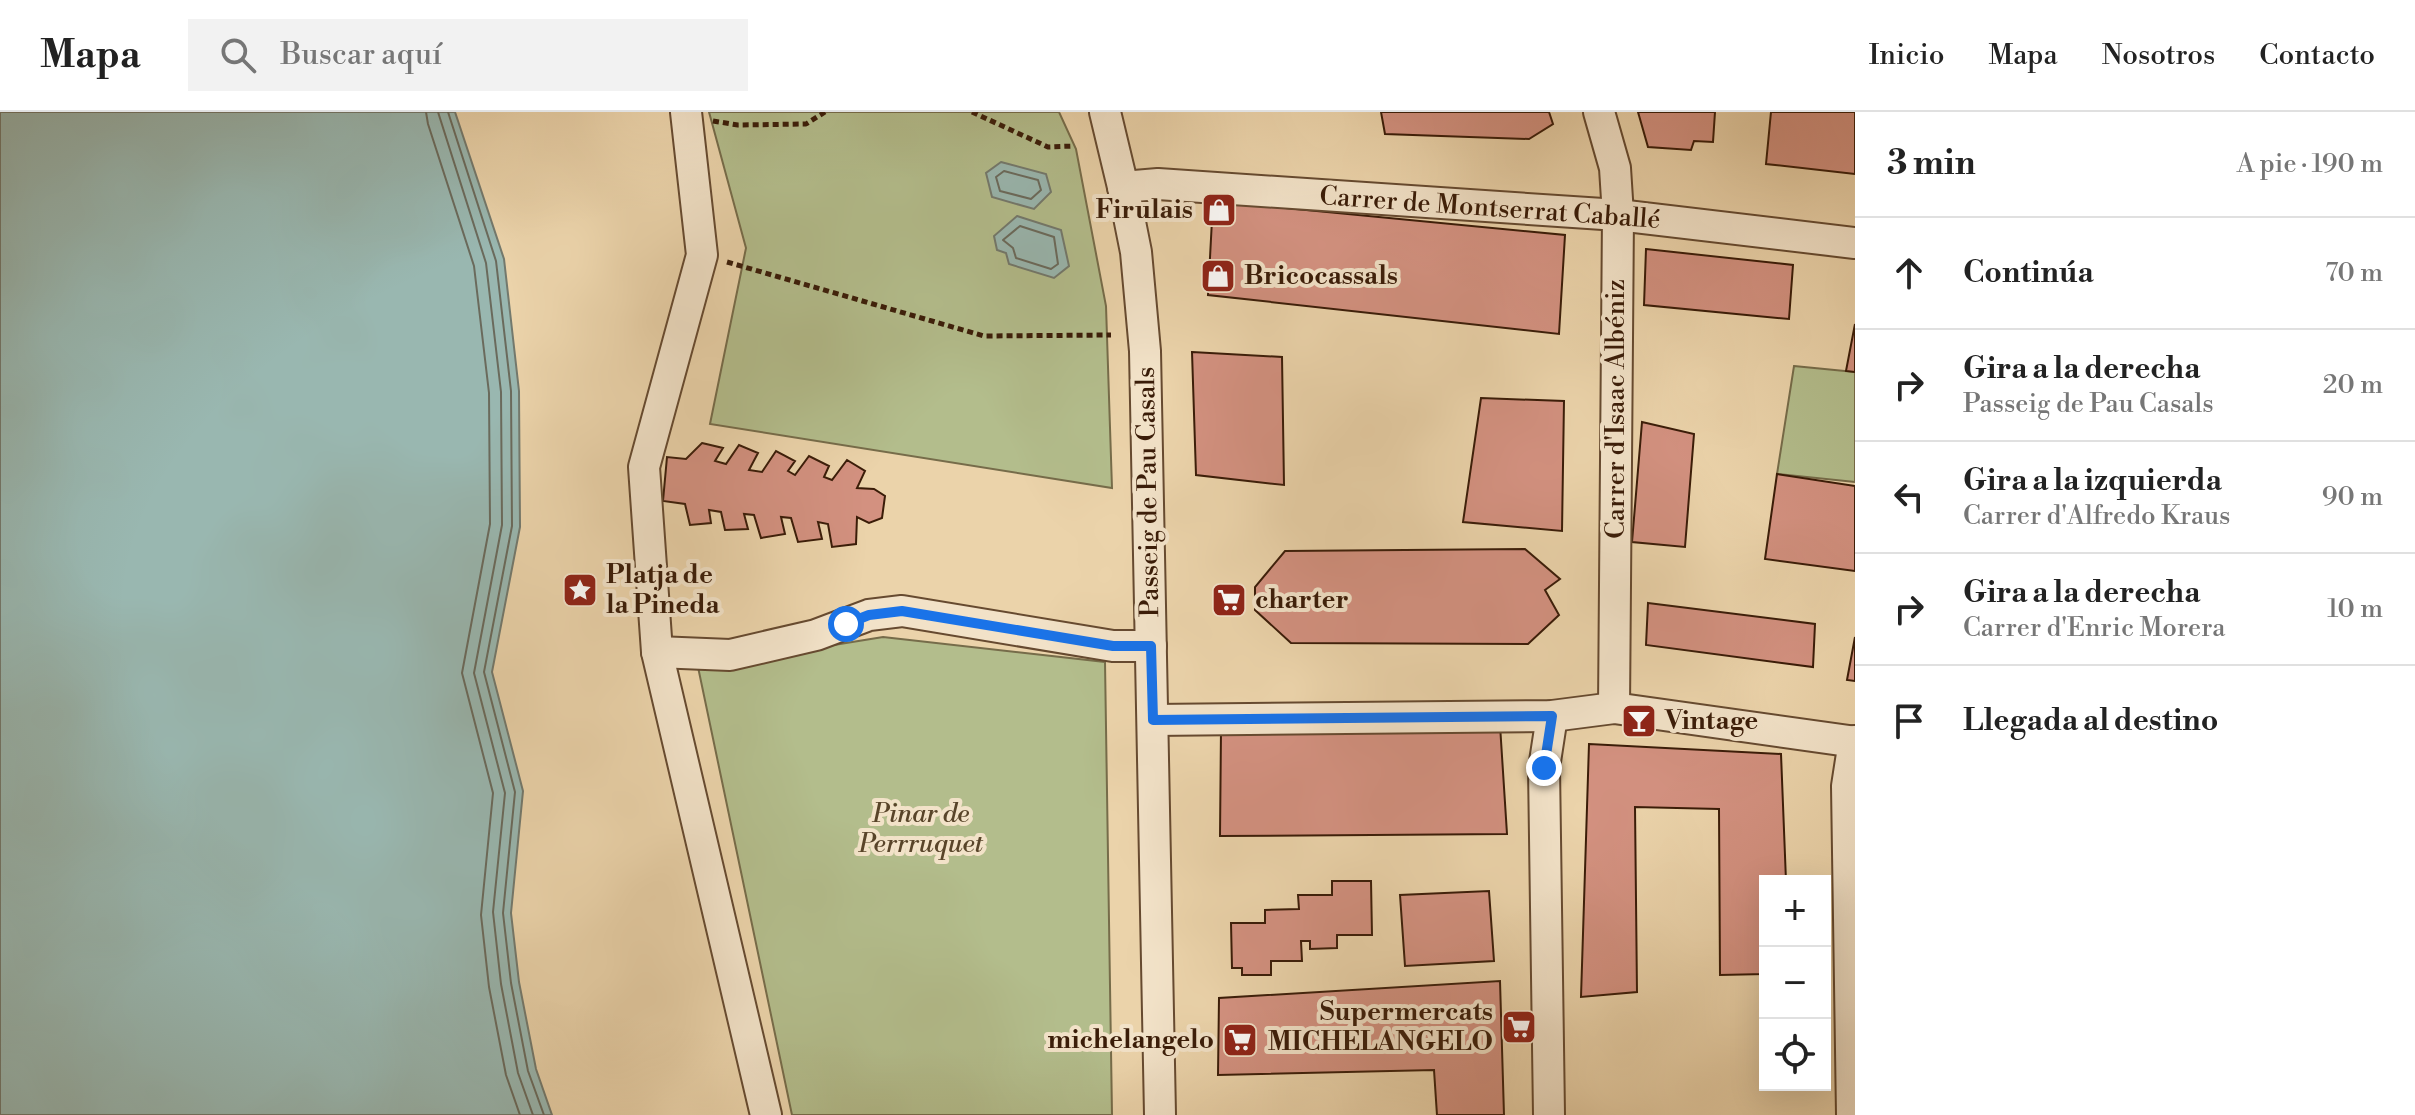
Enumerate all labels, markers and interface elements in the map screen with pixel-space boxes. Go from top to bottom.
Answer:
search box [188,19,748,91]
text: Mapa [40,32,140,79]
icon: search [216,33,260,77]
text: Buscar aquí [280,36,442,74]
text: Inicio [1869,38,1944,73]
text: Mapa [1988,38,2058,73]
text: Nosotros [2102,38,2215,73]
text: Contacto [2259,38,2375,73]
text: 3 min [1887,143,1976,185]
text: A pie · 190 m [2237,148,2383,180]
street label: Carrer de Montserrat Caballé [1318,180,1662,236]
shop icon: Firulais [1200,191,1238,229]
place label: Firulais [1095,194,1193,226]
icon: ahead [1887,251,1931,295]
text: Continúa [1963,254,2094,292]
shop icon: Bricocassals [1199,257,1237,295]
text: 70 m [2325,257,2383,289]
place label: Bricocassals [1244,260,1398,292]
street label: Carrer d'Isaac Albéniz [1600,279,1632,539]
text: Gira a la derecha [1963,350,2200,388]
icon: right [1887,363,1931,407]
street label: Passeig de Pau Casals [1130,366,1166,618]
text: 20 m [2323,369,2383,401]
text: Passeig de Pau Casals [1963,388,2214,420]
text: Gira a la izquierda [1963,462,2222,500]
icon: left [1887,475,1931,519]
text: 90 m [2322,481,2383,513]
text: Carrer d'Alfredo Kraus [1963,500,2230,532]
place label: Platja de la Pineda [606,559,721,621]
place icon: Platja de la Pineda [561,571,599,609]
text: Gira a la derecha [1963,574,2200,612]
supermarket icon: charter [1210,581,1248,619]
place label: charter [1255,584,1349,616]
icon: right [1887,587,1931,631]
text: 10 m [2327,593,2383,625]
route start [828,606,864,642]
text: Carrer d'Enric Morera [1963,612,2225,644]
icon: arrive [1887,699,1931,743]
bar icon: Vintage [1620,702,1658,740]
text: Llegada al destino [1963,702,2218,740]
place label: Vintage [1664,705,1758,737]
route end [1526,750,1562,786]
park label: Pinar de Perrruquet [858,798,984,860]
map controls [1759,875,1831,1091]
button: + [1759,875,1831,947]
button: − [1759,947,1831,1019]
place label: Supermercats MICHELANGELO [1268,996,1493,1058]
supermarket icon: Supermercats MICHELANGELO [1500,1008,1538,1046]
button: locate [1759,1019,1831,1091]
supermarket icon: michelangelo [1221,1021,1259,1059]
place label: michelangelo [1048,1024,1214,1056]

